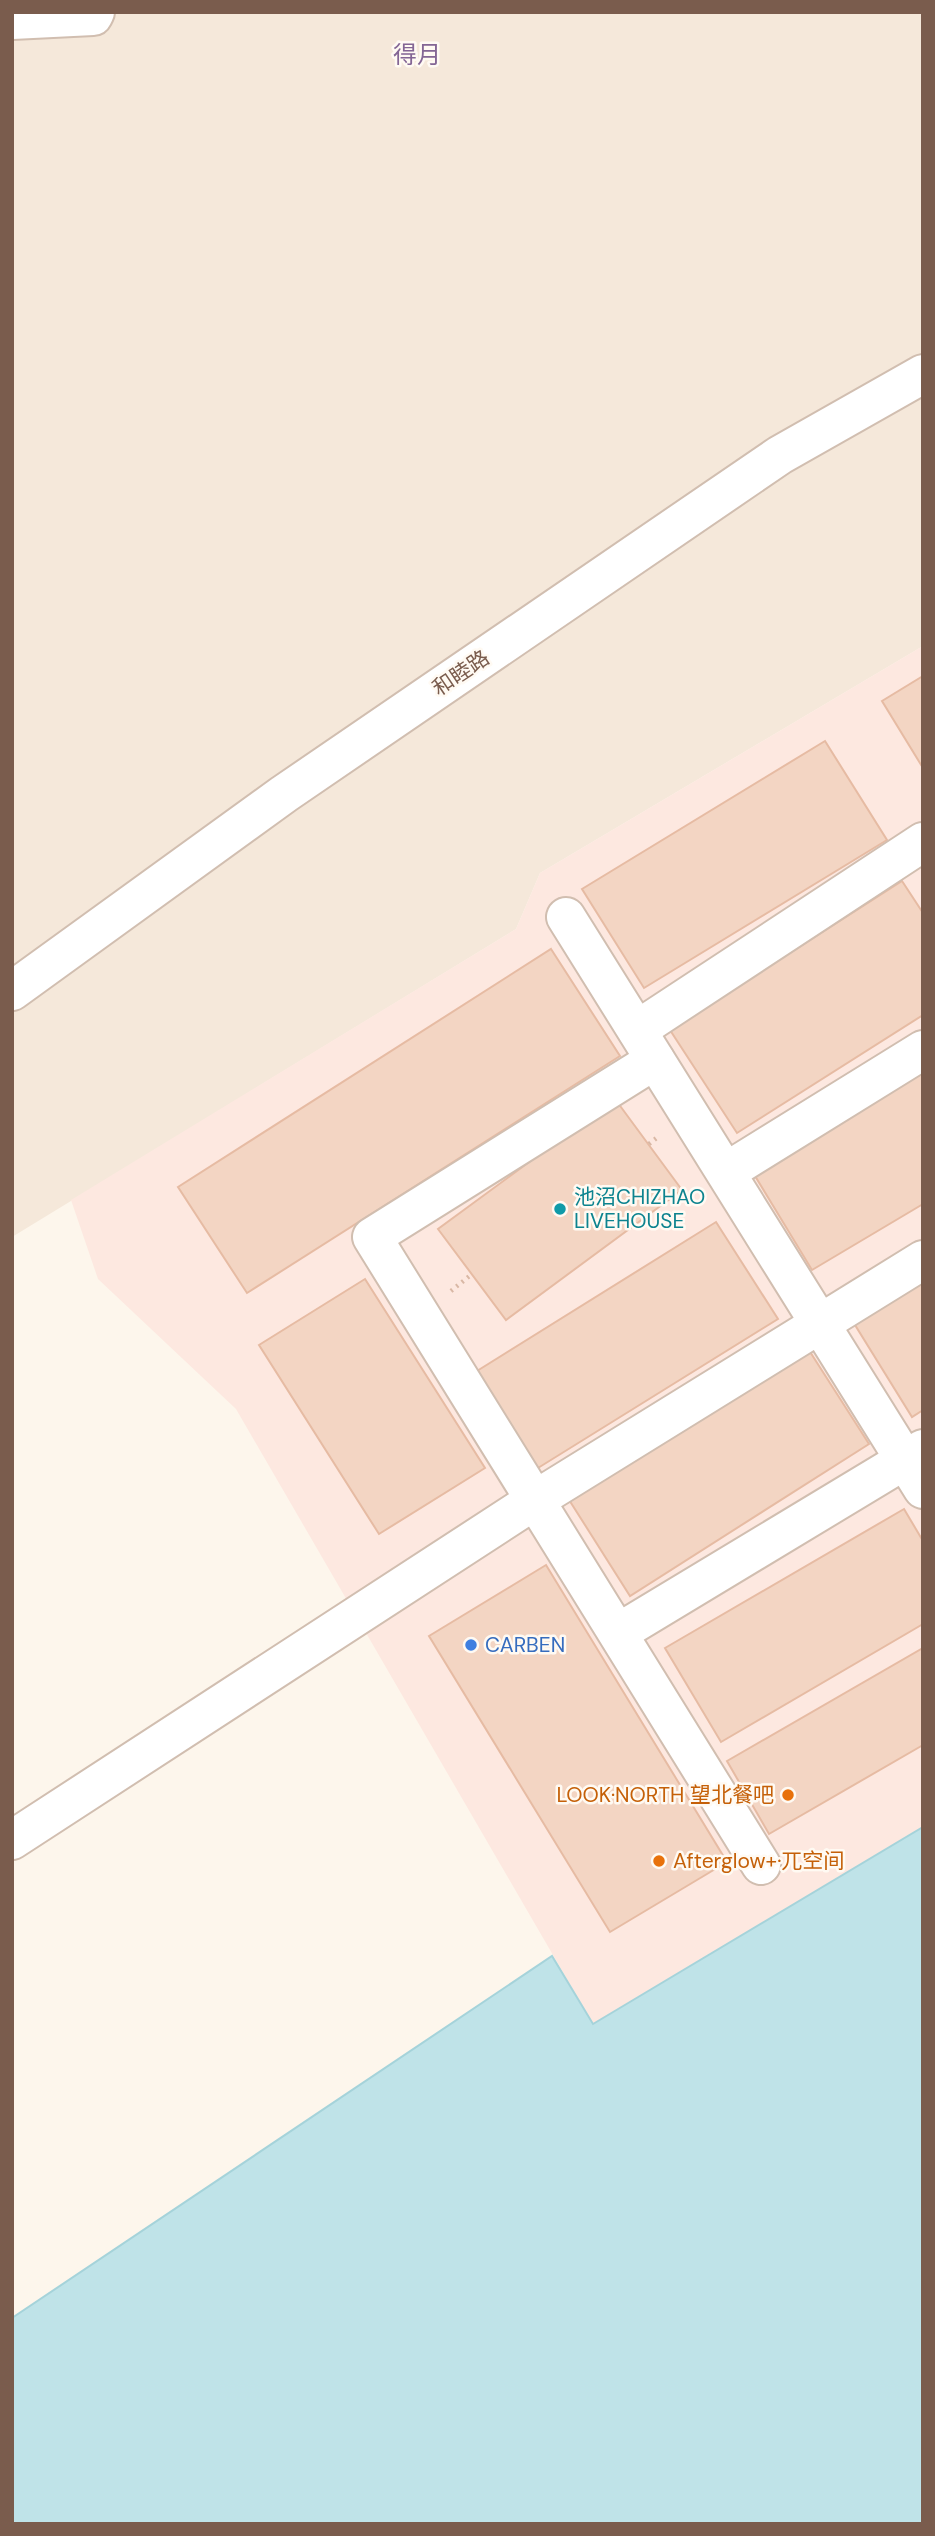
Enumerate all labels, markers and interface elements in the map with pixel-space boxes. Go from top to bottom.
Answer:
district label: 得月 [393,39,441,70]
street label: 和睦路 [427,644,495,702]
place label: 池沼CHIZHAO LIVEHOUSE [574,1183,705,1235]
marker: 池沼CHIZHAO LIVEHOUSE [552,1201,568,1217]
place label: CARBEN [485,1631,565,1659]
marker: CARBEN [463,1637,479,1653]
place label: LOOK·NORTH 望北餐吧 [556,1781,774,1809]
marker: LOOK·NORTH 望北餐吧 [780,1787,796,1803]
place label: Afterglow+·兀空间 [673,1847,844,1875]
marker: Afterglow+·兀空间 [651,1853,667,1869]

